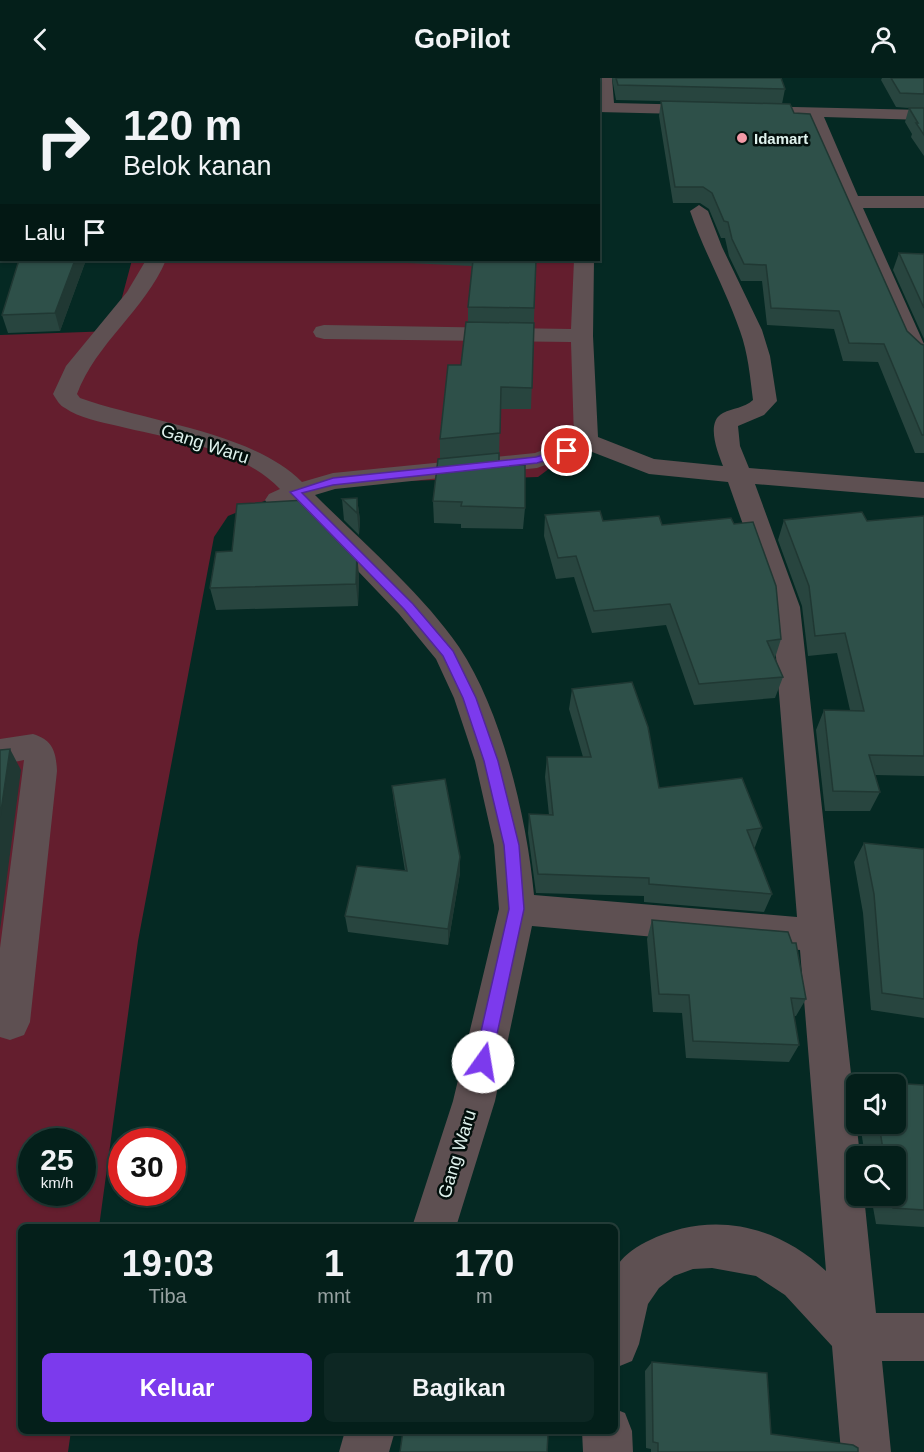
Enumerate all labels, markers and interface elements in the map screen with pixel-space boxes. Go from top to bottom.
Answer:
icon: back [24,23,57,56]
icon: person [867,23,900,56]
text: GoPilot [414,24,510,54]
icon: right [24,102,102,180]
text: 120 m [123,102,242,149]
place label: Idamart [754,130,808,147]
marker: Idamart [735,131,749,145]
text: Belok kanan [123,151,272,181]
icon: arrive [78,216,111,249]
text: Lalu [24,220,66,245]
street label: Gang Waru [158,420,252,468]
pin [541,425,592,476]
icon: arrive [550,434,583,467]
position arrow [451,1030,515,1094]
map controls [846,1074,906,1206]
button: sound [846,1074,906,1134]
street label: Gang Waru [434,1107,480,1201]
speed limit sign: 30 [108,1128,186,1206]
text: 25 [40,1143,74,1176]
button: search [846,1146,906,1206]
text: km/h [41,1174,73,1191]
text: 19:03 [122,1243,214,1284]
text: 1 [324,1243,344,1284]
text: 170 [454,1243,514,1284]
text: Tiba [149,1285,187,1307]
text: mnt [317,1285,351,1307]
text: m [476,1285,493,1307]
button: Keluar [42,1353,312,1422]
button: Bagikan [324,1353,594,1422]

